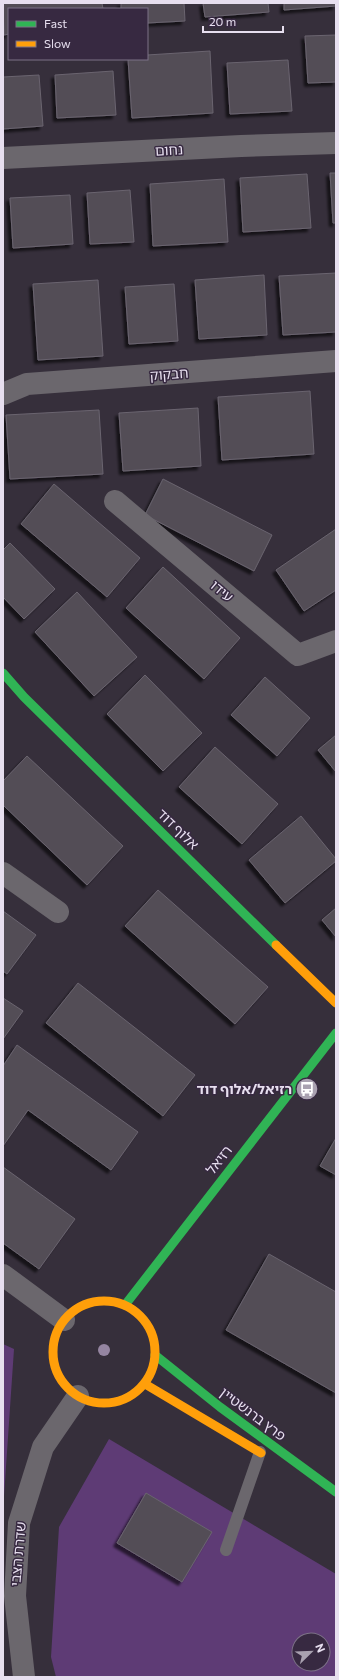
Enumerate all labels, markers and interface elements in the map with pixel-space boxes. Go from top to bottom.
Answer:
legend [8,8,148,60]
scale bar [203,8,283,34]
text: 20 m [209,14,236,28]
text: Fast [44,16,67,30]
text: Slow [44,36,71,50]
street label: נחום [154,140,184,159]
street label: חבקוק [149,364,189,383]
street label: עידו [208,576,237,605]
street label: אלוף דוד [154,805,203,853]
bus stop icon: רזיאל/אלוף דוד [294,1076,320,1102]
place label: רזיאל/אלוף דוד [197,1080,292,1097]
street label: רזיאל [202,1142,235,1178]
street label: פרץ ברנשטיין [217,1383,290,1444]
street label: שדרת הצבי [6,1521,29,1587]
north arrow [291,1632,331,1672]
text: N [313,1642,328,1654]

